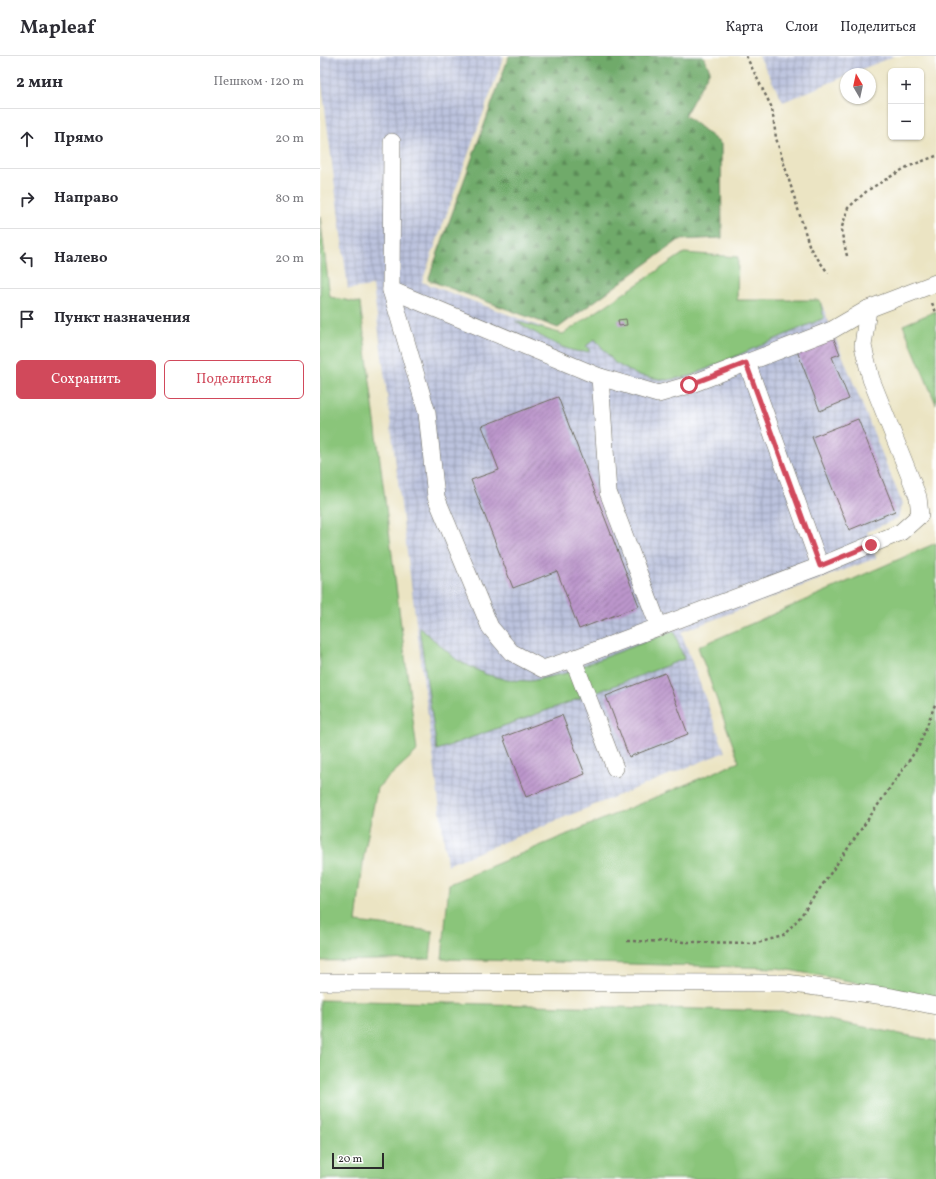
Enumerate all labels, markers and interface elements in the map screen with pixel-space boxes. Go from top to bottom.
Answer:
text: Mapleaf [20,15,95,41]
text: Карта [725,18,763,37]
text: Слои [785,18,818,37]
text: Поделиться [840,18,916,37]
north arrow [840,68,876,104]
map controls [888,68,924,140]
button: + [888,68,924,104]
text: 2 мин [16,71,63,94]
text: Пешком · 120 m [213,73,304,91]
button: − [888,104,924,140]
icon: ahead [16,128,38,150]
text: Прямо [54,128,103,149]
text: 20 m [275,130,304,148]
icon: right [16,188,38,210]
text: Направо [54,188,118,209]
text: 80 m [275,190,304,208]
icon: left [16,248,38,270]
text: Налево [54,248,108,269]
text: 20 m [275,250,304,268]
icon: arrive [16,308,38,330]
text: Пункт назначения [54,308,190,329]
button: Сохранить [16,360,156,399]
button: Поделиться [164,360,304,399]
route start [680,376,698,394]
route end [862,536,880,554]
scale bar [332,1151,384,1170]
text: 20 m [338,1152,362,1167]

